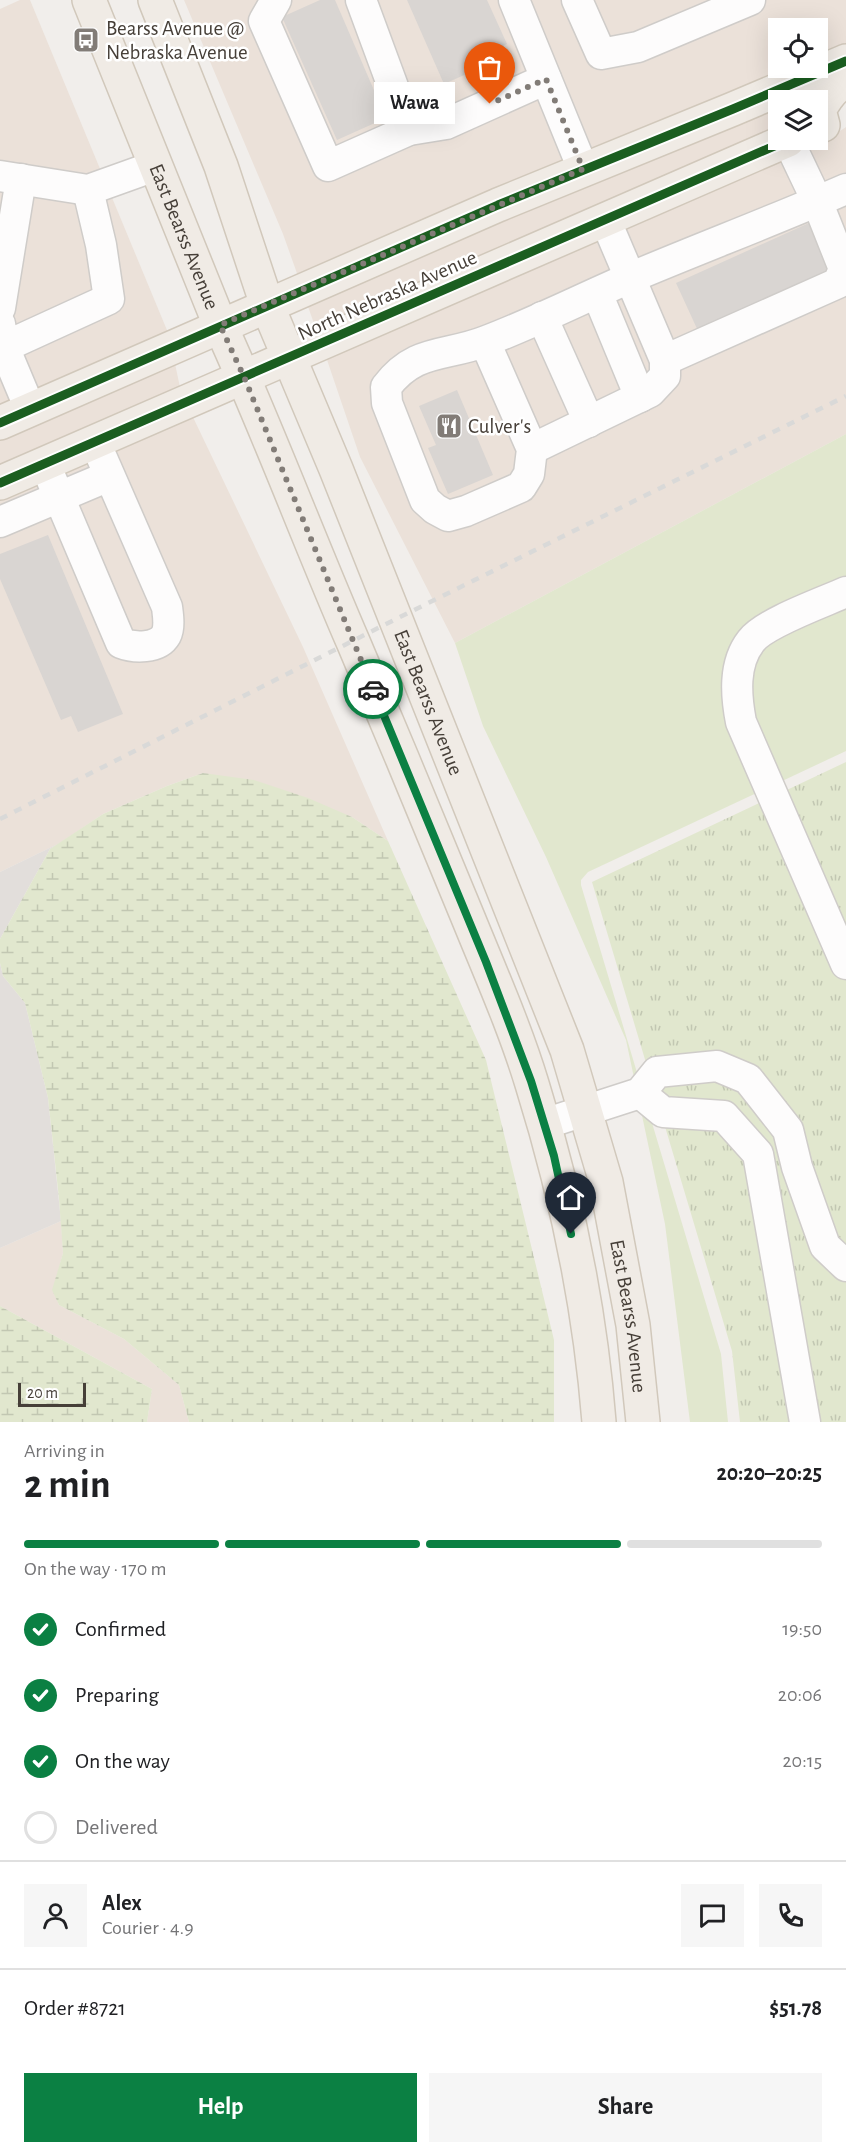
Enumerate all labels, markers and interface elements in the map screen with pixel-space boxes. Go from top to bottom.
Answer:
place label: Bearss Avenue @ Nebraska Avenue [106,18,248,63]
map controls [768,18,828,150]
button: locate [768,18,828,78]
bus stop icon: Bearss Avenue @ Nebraska Avenue [71,25,101,55]
pin [464,42,515,104]
icon: bag [473,51,506,84]
callout: Wawa [373,83,454,125]
button: layers [768,90,828,150]
text: Wawa [390,93,439,113]
street label: East Bearss Avenue [145,161,223,312]
street label: North Nebraska Avenue [294,246,480,344]
restaurant icon: Culver's [434,411,464,441]
place label: Culver's [468,416,531,437]
street label: East Bearss Avenue [390,627,467,778]
courier [343,659,403,719]
icon: car [357,673,390,706]
pin [545,1172,596,1234]
icon: home [554,1181,587,1214]
street label: East Bearss Avenue [606,1238,650,1394]
scale bar [18,1380,86,1408]
text: 20 m [27,1385,58,1401]
text: Arriving in [24,1441,105,1461]
text: 20:20–20:25 [716,1462,822,1484]
text: 2 min [24,1466,111,1505]
text: On the way · 170 m [24,1559,167,1579]
icon: check [24,1613,57,1646]
text: Confirmed [75,1618,166,1640]
text: 19:50 [782,1619,822,1639]
icon: check [24,1679,57,1712]
text: Preparing [75,1684,159,1706]
text: 20:06 [778,1685,822,1705]
icon: check [24,1745,57,1778]
text: On the way [75,1750,170,1772]
text: 20:15 [783,1751,822,1771]
text: Delivered [75,1816,158,1838]
button: person [24,1884,87,1947]
button: chat [681,1884,744,1947]
button: phone [759,1884,822,1947]
text: Alex [102,1892,142,1914]
text: Courier · 4.9 [102,1918,194,1938]
text: Order #8721 [24,1997,126,2019]
text: $51.78 [769,1997,822,2019]
button: Help [24,2073,417,2142]
button: Share [429,2073,822,2142]

